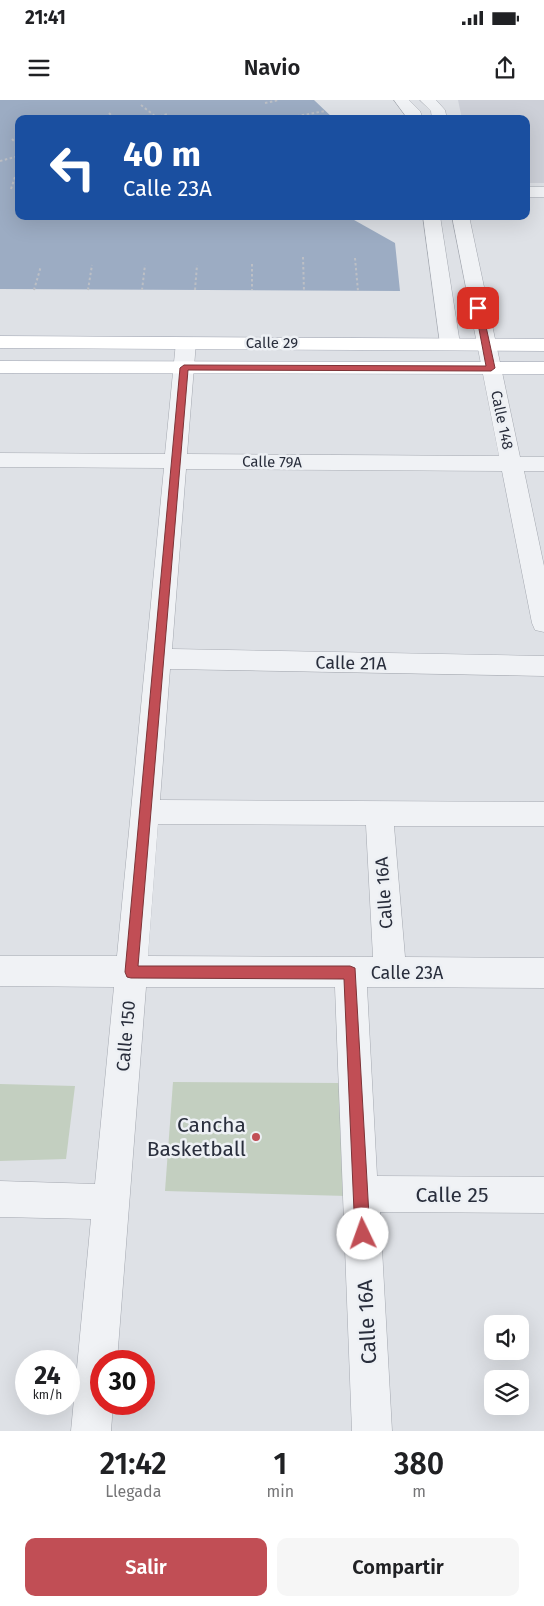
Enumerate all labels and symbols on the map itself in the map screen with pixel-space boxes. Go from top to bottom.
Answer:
pin [457,287,499,329]
street label: Calle 29 [246,334,298,352]
street label: Calle 148 [487,389,517,451]
street label: Calle 79A [242,452,302,472]
street label: Calle 21A [315,651,387,675]
street label: Calle 16A [370,856,397,930]
street label: Calle 23A [371,962,444,984]
street label: Calle 150 [112,999,140,1073]
place label: Cancha Basketball [147,1112,246,1162]
marker: Cancha Basketball [250,1131,262,1143]
street label: Calle 25 [416,1182,488,1208]
position arrow [336,1207,388,1259]
street label: Calle 16A [352,1279,382,1365]
speed limit sign: 30 [90,1350,155,1415]

